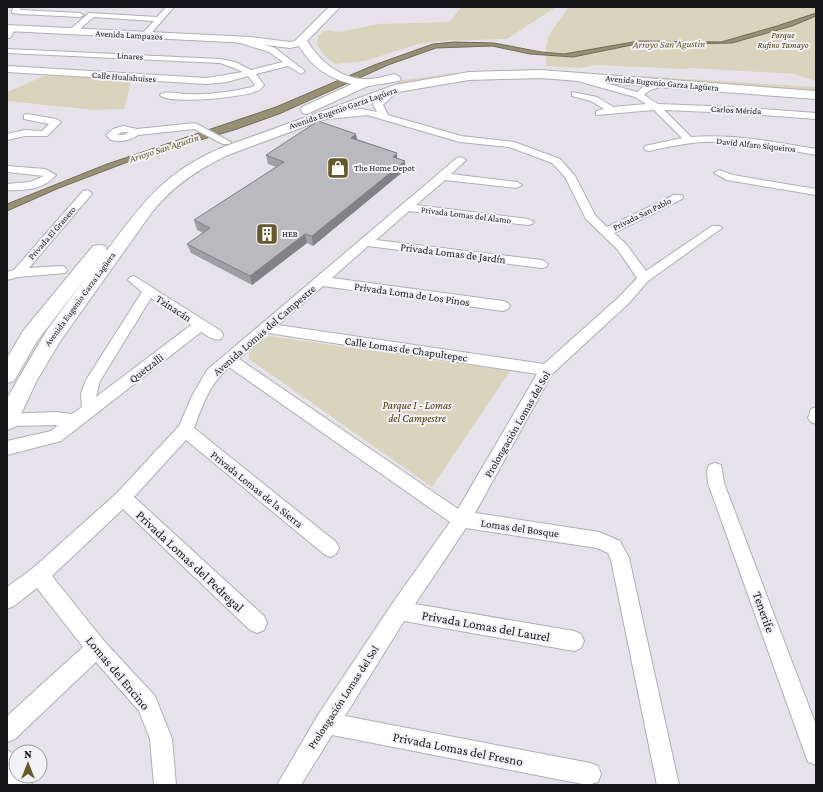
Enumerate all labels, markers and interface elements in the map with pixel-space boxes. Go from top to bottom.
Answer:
street label: Avenida Lampazos [95,28,163,42]
park label: Parque Rufino Tamayo [757,30,809,50]
water label: Arroyo San Agustin [632,38,705,50]
street label: Linares [117,50,144,62]
street label: Calle Hualahuises [92,70,157,84]
street label: Avenida Eugenio Garza Lagüera [605,73,719,93]
street label: Avenida Eugenio Garza Lagüera [288,85,398,131]
street label: Carlos Mérida [711,104,761,116]
water label: Arroyo San Agustin [127,132,200,165]
street label: David Alfaro Siqueiros [716,136,797,154]
shop icon: The Home Depot [325,155,351,181]
place label: The Home Depot [354,163,416,173]
street label: Privada San Pablo [611,195,673,232]
street label: Privada El Granero [26,204,78,262]
street label: Privada Lomas del Álamo [420,205,512,226]
building icon: HEB [254,221,280,247]
place label: HEB [282,229,298,239]
street label: Privada Lomas de Jardín [400,241,506,266]
street label: Avenida Eugenio Garza Lagüera [43,250,117,348]
street label: Privada Loma de Los Pinos [354,280,470,308]
street label: Avenida Lomas del Campestre [210,282,318,379]
street label: Tzinacán [154,292,194,324]
street label: Calle Lomas de Chapultepec [344,334,469,365]
street label: Quetzalli [127,351,166,385]
street label: Prolongación Lomas del Sol [482,369,553,480]
park label: Parque I - Lomas del Campestre [382,399,452,425]
street label: Privada Lomas de la Sierra [209,448,305,530]
street label: Privada Lomas del Pedregal [133,507,247,615]
street label: Lomas del Bosque [480,517,560,540]
street label: Tenerife [750,589,778,635]
street label: Privada Lomas del Laurel [421,607,552,645]
street label: Lomas del Encino [83,633,153,713]
street label: Prolongación Lomas del Sol [305,643,382,751]
street label: Privada Lomas del Fresno [392,729,524,769]
north arrow [8,744,48,784]
text: N [24,748,32,760]

